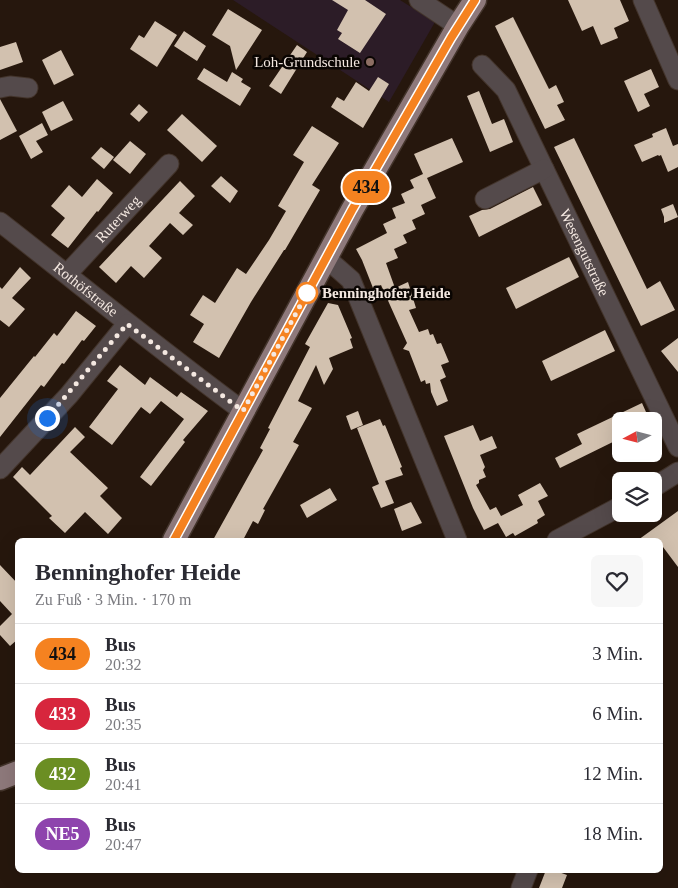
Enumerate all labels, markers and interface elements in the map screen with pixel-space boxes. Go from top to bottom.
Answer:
place label: Loh-Grundschule [254,54,360,70]
marker: Loh-Grundschule [364,56,376,68]
line badge: 434 [337,171,395,203]
text: 434 [353,177,380,197]
street label: Ruterweg [92,192,144,246]
street label: Wesengutstraße [557,206,612,299]
street label: Rothöfstraße [50,259,121,320]
marker: Benninghofer Heide [296,282,318,304]
place label: Benninghofer Heide [322,285,451,301]
your location [35,406,60,431]
north arrow [612,412,662,462]
map controls [612,412,662,522]
button: layers [612,472,662,522]
button: heart [591,555,643,607]
text: Benninghofer Heide [35,559,241,585]
text: Zu Fuß · 3 Min. · 170 m [35,591,191,608]
text: Bus [105,634,136,655]
text: 3 Min. [592,643,643,664]
text: 434 [49,644,76,664]
text: 20:32 [105,656,141,673]
text: Bus [105,694,136,715]
text: 6 Min. [592,703,643,724]
text: 433 [49,704,76,724]
text: 20:35 [105,716,141,733]
text: Bus [105,754,136,775]
text: 12 Min. [583,763,643,784]
text: 432 [49,764,76,784]
text: 20:41 [105,776,141,793]
text: Bus [105,814,136,835]
text: 18 Min. [583,823,643,844]
text: NE5 [45,824,80,844]
text: 20:47 [105,836,141,853]

